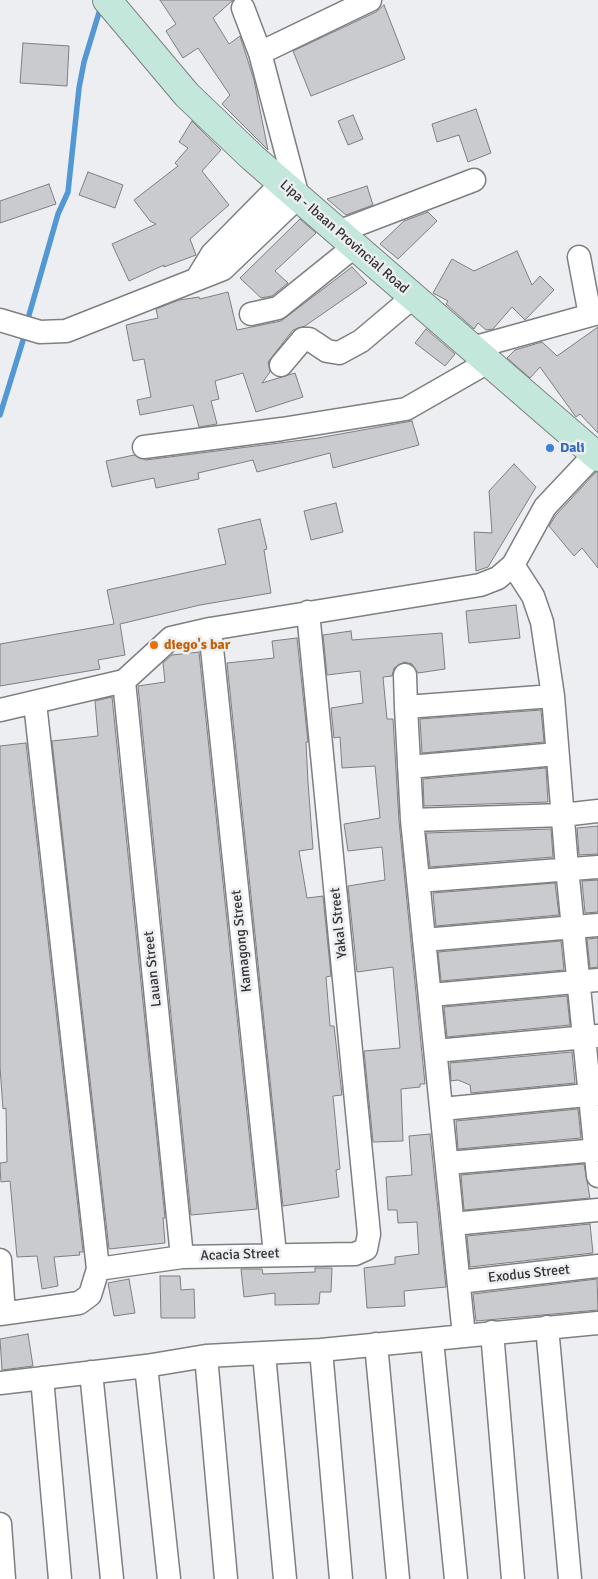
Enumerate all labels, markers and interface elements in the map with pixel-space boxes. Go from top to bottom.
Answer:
street label: Lipa - Ibaan Provincial Road [276,177,412,297]
place label: Dali [560,440,585,456]
marker: Dali [544,442,556,454]
place label: diego's bar [164,637,230,653]
marker: diego's bar [148,639,160,651]
street label: Yakal Street [327,887,351,959]
street label: Kamagong Street [228,889,256,993]
street label: Lauan Street [141,930,165,1008]
street label: Acacia Street [200,1245,280,1265]
street label: Exodus Street [487,1261,571,1287]

